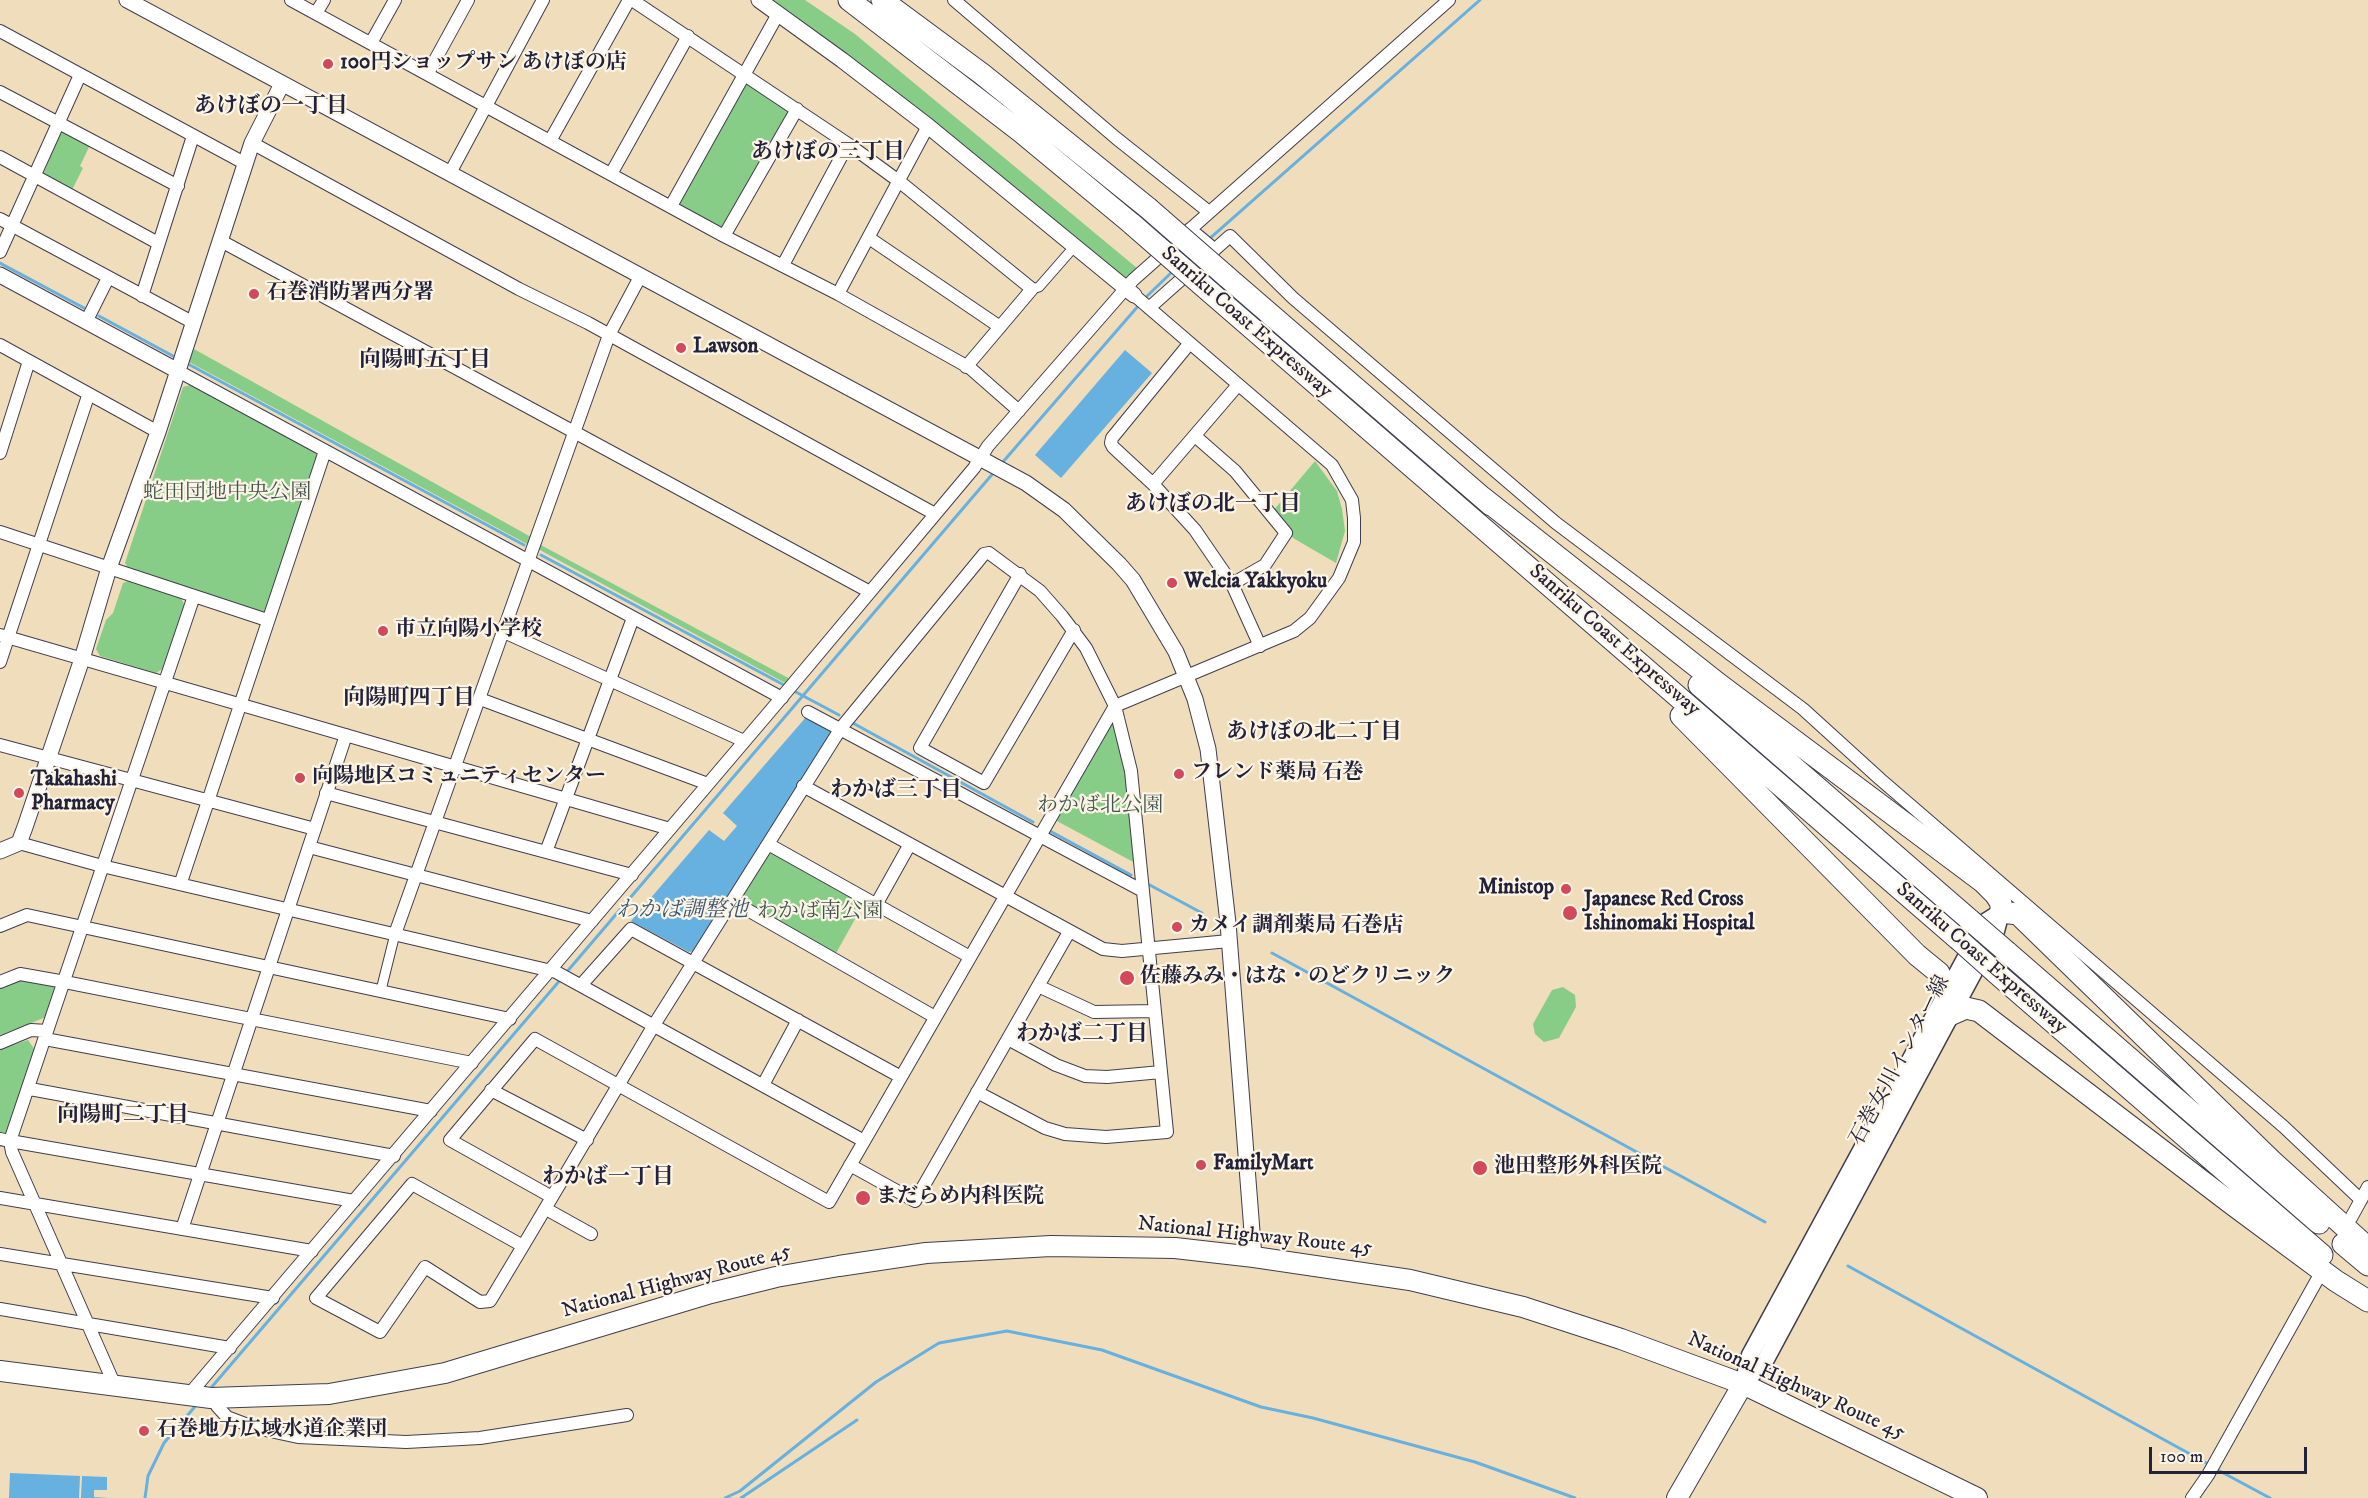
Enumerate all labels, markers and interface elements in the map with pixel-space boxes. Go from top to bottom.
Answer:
place label: 100円ショップサン あけぼの店 [340,51,627,77]
marker: 100円ショップサン あけぼの店 [321,57,335,71]
district label: あけぼの一丁目 [194,94,348,120]
district label: あけぼの三丁目 [751,140,905,166]
street label: Sanriku Coast Expressway [1155,242,1337,404]
place label: 石巻消防署西分署 [266,281,434,307]
marker: 石巻消防署西分署 [247,287,261,301]
place label: Lawson [693,335,759,361]
marker: Lawson [674,341,688,355]
district label: 向陽町五丁目 [359,348,491,374]
park label: 蛇田団地中央公園 [143,481,311,507]
district label: あけぼの北一丁目 [1125,492,1301,518]
street label: Sanriku Coast Expressway [1523,560,1705,722]
place label: Welcia Yakkyoku [1184,570,1327,596]
marker: Welcia Yakkyoku [1165,576,1179,590]
place label: 市立向陽小学校 [395,618,542,644]
marker: 市立向陽小学校 [376,624,390,638]
district label: 向陽町四丁目 [343,686,475,712]
district label: あけぼの北二丁目 [1226,720,1402,746]
place label: フレンド薬局 石巻 [1191,761,1364,787]
place label: 向陽地区コミュニティセンター [312,765,606,791]
marker: フレンド薬局 石巻 [1172,767,1186,781]
place label: Takahashi Pharmacy [31,768,117,818]
marker: 向陽地区コミュニティセンター [293,771,307,785]
district label: わかば三丁目 [830,778,962,804]
marker: Takahashi Pharmacy [12,786,26,800]
park label: わかば北公園 [1037,794,1163,820]
place label: Ministop [1479,876,1554,902]
street label: Sanriku Coast Expressway [1890,878,2072,1040]
marker: Ministop [1559,882,1573,896]
place label: Japanese Red Cross Ishinomaki Hospital [1584,888,1755,938]
water label: わかば調整池 [616,898,748,924]
park label: わかば南公園 [757,900,883,926]
marker: Japanese Red Cross Ishinomaki Hospital [1561,904,1579,922]
place label: カメイ調剤薬局 石巻店 [1189,914,1404,940]
marker: カメイ調剤薬局 石巻店 [1170,920,1184,934]
place label: 佐藤みみ・はな・のどクリニック [1140,965,1455,991]
marker: 佐藤みみ・はな・のどクリニック [1118,969,1136,987]
street label: 石巻女川インター線 [1846,972,1956,1150]
district label: わかば二丁目 [1016,1022,1148,1048]
district label: 向陽町二丁目 [57,1103,189,1129]
place label: FamilyMart [1213,1152,1314,1178]
place label: 池田整形外科医院 [1494,1155,1662,1181]
marker: FamilyMart [1194,1158,1208,1172]
marker: 池田整形外科医院 [1471,1159,1489,1177]
district label: わかば一丁目 [542,1165,674,1191]
place label: まだらめ内科医院 [876,1185,1044,1211]
marker: まだらめ内科医院 [854,1189,872,1207]
street label: National Highway Route 45 [1136,1212,1374,1262]
street label: National Highway Route 45 [560,1239,794,1325]
street label: National Highway Route 45 [1683,1327,1909,1447]
place label: 石巻地方広域水道企業団 [156,1418,387,1444]
marker: 石巻地方広域水道企業団 [137,1424,151,1438]
scale bar [2152,1435,2310,1473]
text: 100 m [2160,1446,2203,1468]

